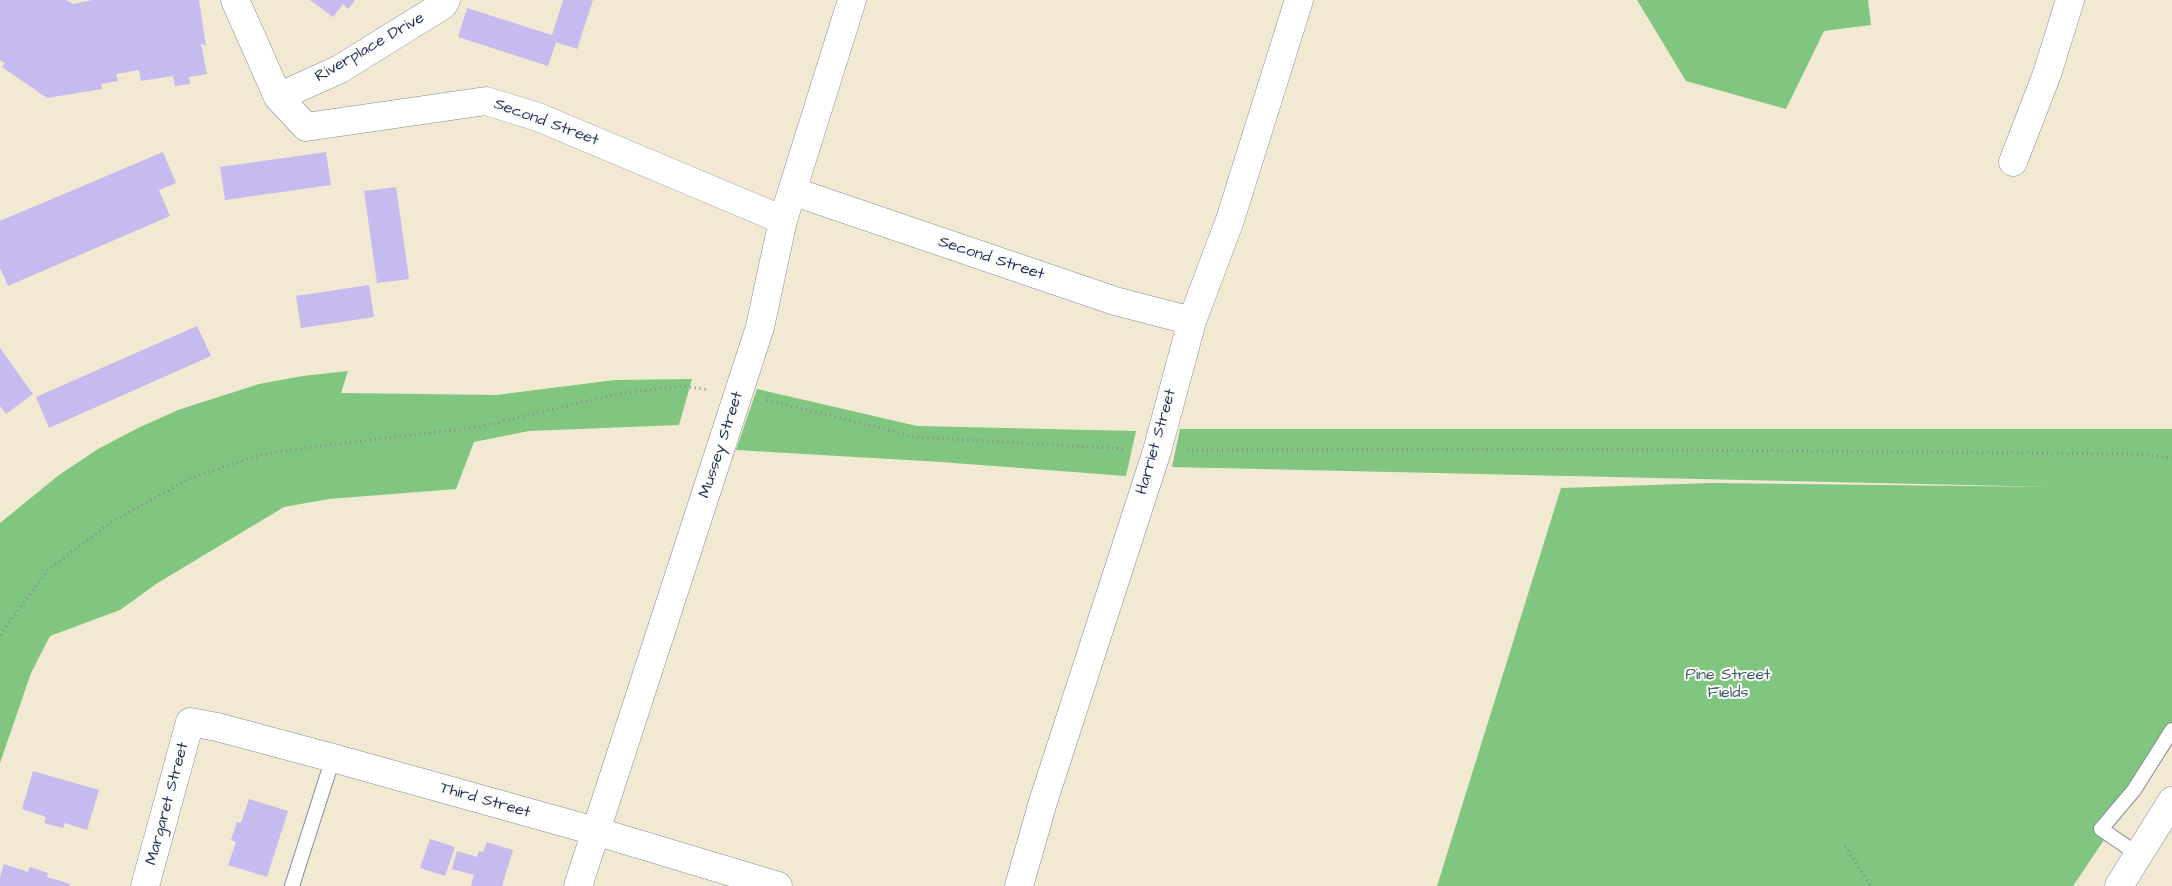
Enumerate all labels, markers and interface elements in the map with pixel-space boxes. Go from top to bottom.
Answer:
street label: Riverplace Drive [312,9,428,87]
street label: Second Street [491,95,601,151]
street label: Second Street [936,233,1046,285]
street label: Harriet Street [1133,387,1181,497]
street label: Mussey Street [696,389,748,501]
park label: Pine Street Fields [1685,666,1771,704]
street label: Margaret Street [142,741,194,867]
street label: Third Street [438,779,532,823]

